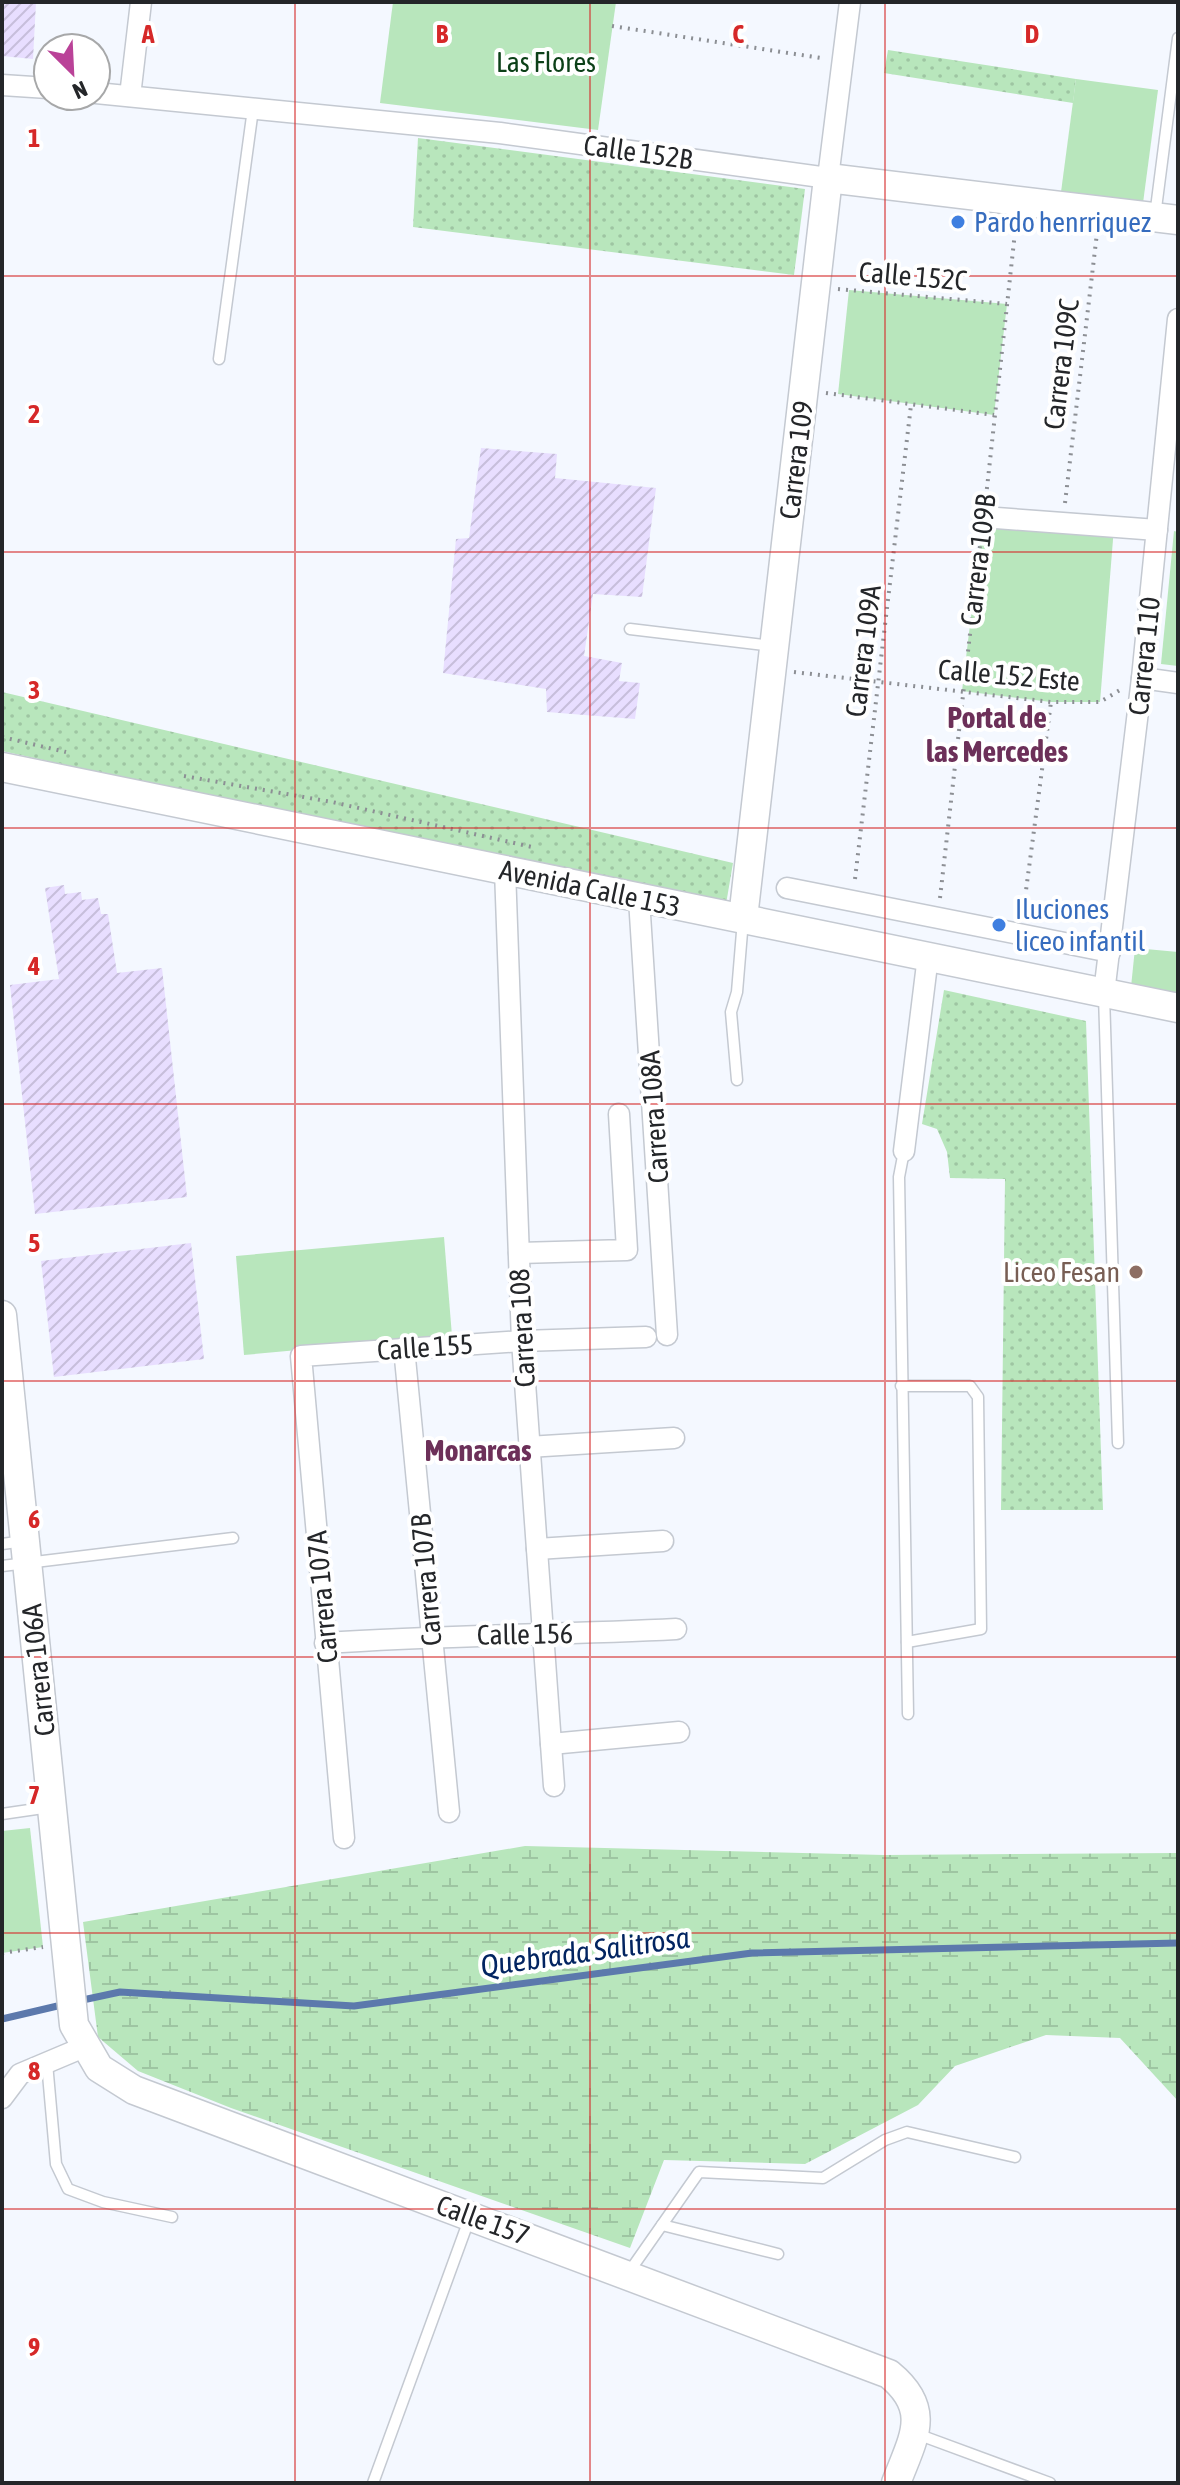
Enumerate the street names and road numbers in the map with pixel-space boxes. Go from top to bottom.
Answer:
street label: Calle 152B [582,129,694,175]
street label: Calle 152C [857,255,969,297]
street label: Carrera 109C [1037,296,1085,431]
street label: Carrera 109 [773,399,819,521]
street label: Carrera 109B [954,492,1002,628]
street label: Carrera 109A [839,583,887,719]
street label: Carrera 110 [1122,595,1166,717]
street label: Calle 152 Este [937,653,1081,697]
street label: Avenida Calle 153 [497,853,683,923]
street label: Carrera 108A [633,1049,675,1184]
street label: Carrera 108 [503,1268,541,1388]
street label: Calle 155 [376,1328,474,1366]
street label: Carrera 107B [404,1513,448,1647]
street label: Carrera 107A [300,1529,344,1664]
street label: Carrera 106A [15,1602,61,1738]
street label: Calle 156 [477,1617,573,1651]
street label: Calle 157 [432,2189,534,2251]

